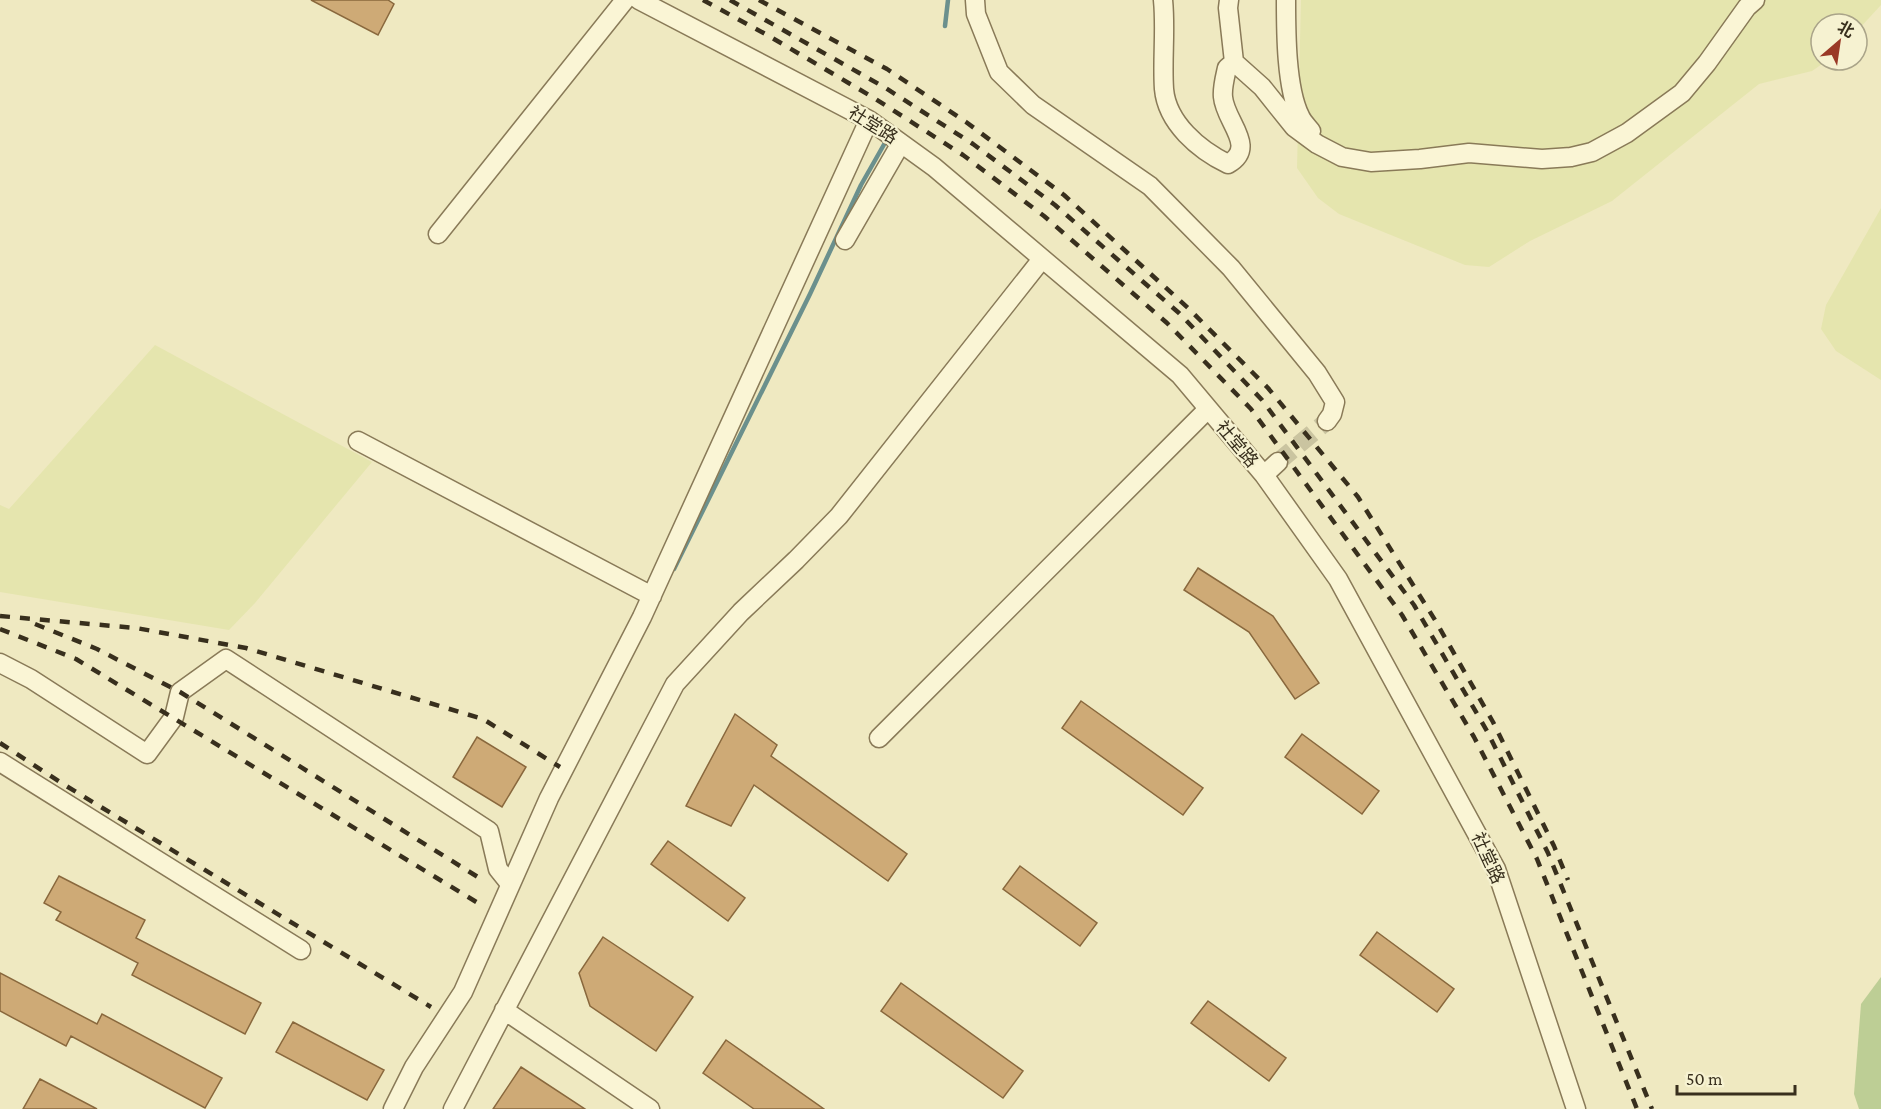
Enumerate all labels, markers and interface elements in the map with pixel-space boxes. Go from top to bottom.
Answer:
north arrow [1809,12,1869,72]
text: 北 [1835,18,1857,41]
street label: 社堂路 [845,102,901,148]
street label: 社堂路 [1212,417,1262,471]
street label: 社堂路 [1468,829,1508,887]
scale bar [1677,1058,1796,1096]
text: 50 m [1686,1069,1723,1089]

